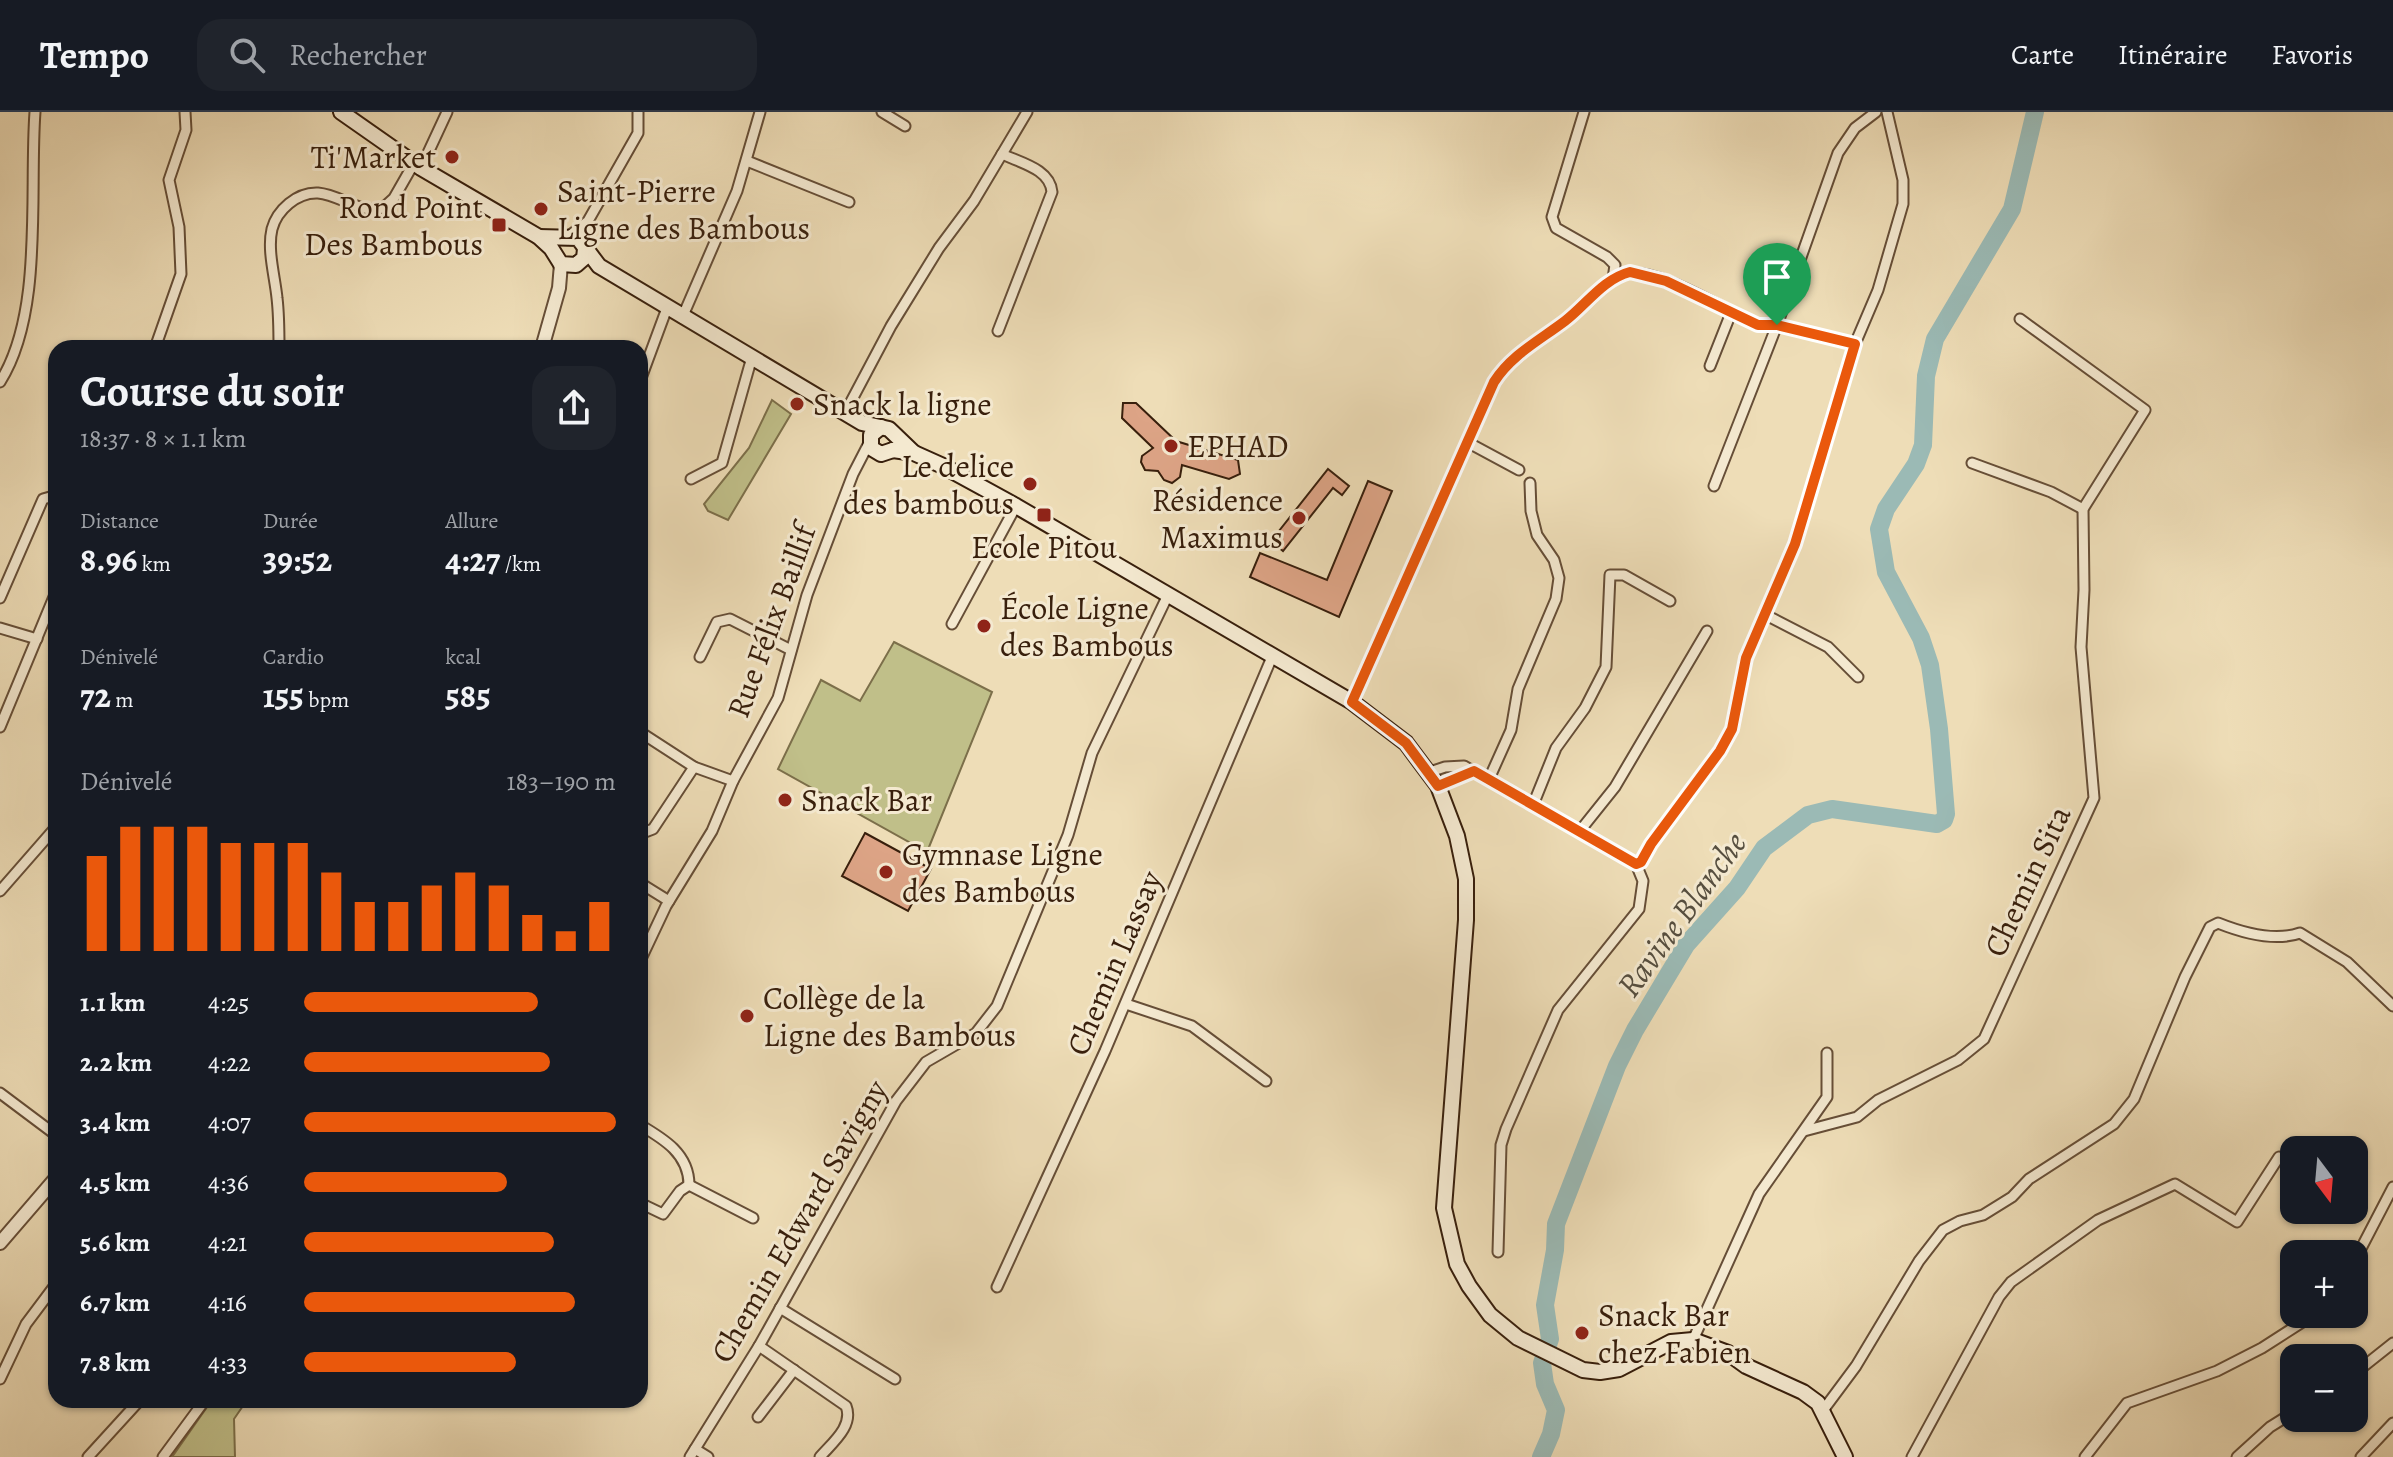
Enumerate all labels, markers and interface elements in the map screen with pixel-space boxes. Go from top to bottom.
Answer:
search box [197,19,757,91]
text: Tempo [40,29,149,81]
icon: search [225,33,269,77]
text: Rechercher [289,35,427,75]
text: Carte [2011,36,2074,74]
text: Itinéraire [2118,36,2228,74]
text: Favoris [2272,36,2353,74]
place label: Ti'Market [311,135,436,179]
marker: Ti'Market [443,148,461,166]
place label: Saint-Pierre Ligne des Bambous [557,169,810,250]
place label: Rond Point Des Bambous [304,185,483,266]
marker: Saint-Pierre Ligne des Bambous [532,200,550,218]
marker: Rond Point Des Bambous [490,216,508,234]
pin [1743,243,1811,325]
icon: arrive [1755,255,1799,299]
text: Course du soir [80,361,344,421]
button: share [532,366,616,450]
place label: Snack la ligne [813,382,992,426]
marker: Snack la ligne [788,395,806,413]
text: 18:37 · 8 × 1.1 km [80,421,246,456]
place label: EPHAD [1187,424,1289,468]
marker: EPHAD [1162,437,1180,455]
place label: Le delice des bambous [843,444,1014,525]
marker: Le delice des bambous [1021,475,1039,493]
place label: Résidence Maximus [1152,478,1283,559]
text: Distance [80,506,159,536]
text: Durée [263,506,318,536]
text: Allure [445,506,498,536]
marker: Ecole Pitou [1035,506,1053,524]
marker: Résidence Maximus [1290,509,1308,527]
street label: Rue Félix Baillif [716,514,828,724]
place label: Ecole Pitou [971,525,1118,569]
text: 8.96 [80,536,137,583]
text: 39:52 [263,536,332,583]
text: 4:27 [445,536,500,583]
text: km [137,549,171,579]
text: /km [500,549,541,579]
place label: École Ligne des Bambous [1000,586,1174,667]
marker: École Ligne des Bambous [975,617,993,635]
text: Dénivelé [80,642,158,672]
text: Cardio [263,642,324,672]
text: kcal [445,642,481,672]
text: 72 [80,672,111,719]
text: 155 [263,672,304,719]
text: 585 [445,672,491,719]
text: m [111,685,134,715]
text: bpm [304,685,349,715]
text: Dénivelé [80,764,172,799]
text: 183–190 m [507,764,616,799]
place label: Snack Bar [801,778,932,822]
marker: Snack Bar [776,791,794,809]
street label: Chemin Sita [1973,798,2081,964]
water label: Ravine Blanche [1605,822,1757,1006]
place label: Gymnase Ligne des Bambous [902,832,1103,913]
marker: Gymnase Ligne des Bambous [877,863,895,881]
street label: Chemin Lassay [1055,863,1173,1062]
place label: Collège de la Ligne des Bambous [763,976,1016,1057]
text: 1.1 km [80,985,146,1020]
text: 4:25 [208,985,250,1020]
marker: Collège de la Ligne des Bambous [738,1007,756,1025]
text: 2.2 km [80,1045,152,1080]
text: 4:22 [208,1045,251,1080]
street label: Chemin Edward Savigny [700,1071,898,1370]
text: 3.4 km [80,1105,150,1140]
text: 4:07 [208,1105,251,1140]
north arrow [2280,1136,2368,1224]
map controls [2280,1136,2368,1432]
text: 4.5 km [80,1165,150,1200]
text: 4:36 [208,1165,249,1200]
text: 5.6 km [80,1225,150,1260]
text: 4:21 [208,1225,247,1260]
button: + [2280,1240,2368,1328]
text: 6.7 km [80,1285,150,1320]
text: 4:16 [208,1285,247,1320]
place label: Snack Bar chez Fabien [1598,1293,1751,1374]
marker: Snack Bar chez Fabien [1573,1324,1591,1342]
button: − [2280,1344,2368,1432]
text: 7.8 km [80,1345,151,1380]
text: 4:33 [208,1345,248,1380]

